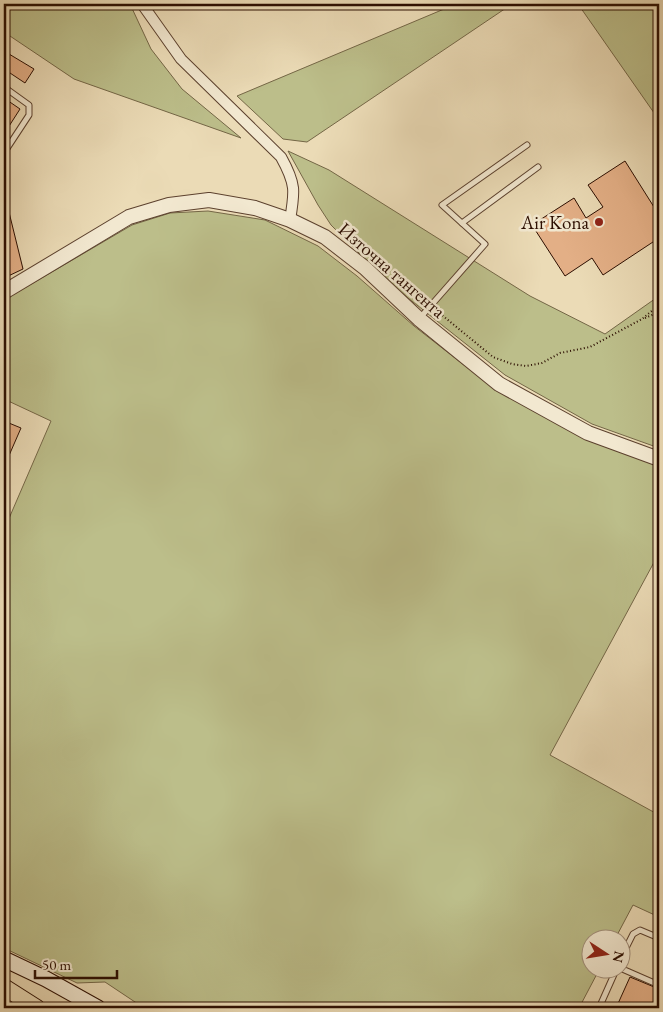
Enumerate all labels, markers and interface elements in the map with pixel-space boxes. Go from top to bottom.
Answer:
place label: Air Kona [520,210,589,235]
marker: Air Kona [593,216,605,228]
street label: Източна тангента [333,217,451,324]
north arrow [580,930,630,980]
scale bar [35,947,118,979]
text: N [609,949,629,965]
text: 50 m [42,955,71,974]

